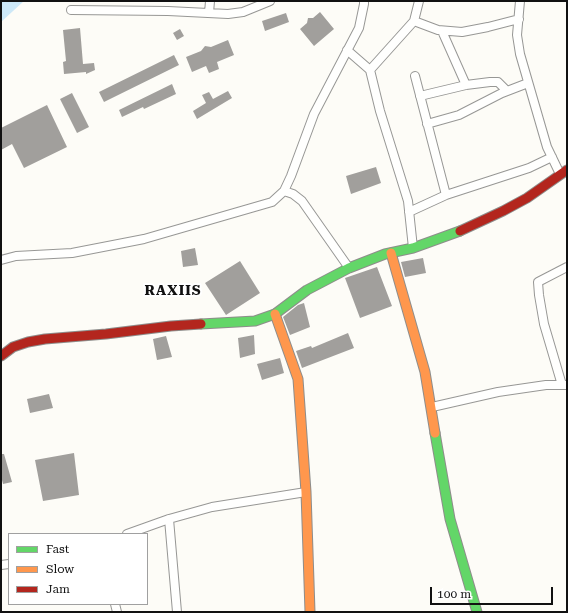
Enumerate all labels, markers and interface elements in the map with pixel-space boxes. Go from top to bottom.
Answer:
district label: RAXIIS [144,283,202,299]
legend [8,533,148,605]
text: Fast [46,542,69,556]
text: Slow [46,562,74,576]
scale bar [432,579,555,605]
text: Jam [46,582,70,596]
text: 100 m [437,587,471,601]

